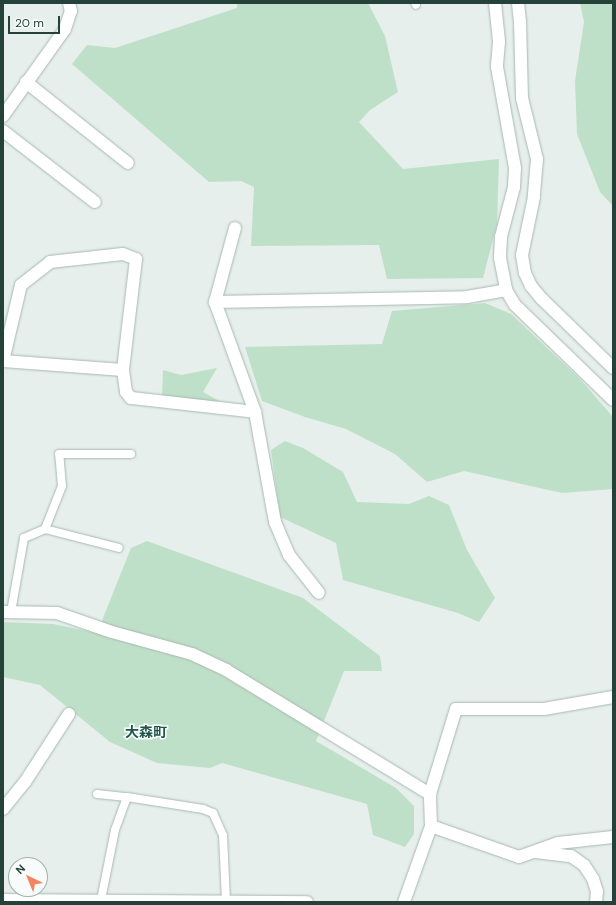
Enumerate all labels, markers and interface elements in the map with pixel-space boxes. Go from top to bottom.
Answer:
scale bar [10,8,62,34]
text: 20 m [15,15,44,31]
district label: 大森町 [125,724,167,740]
north arrow [8,857,48,897]
text: N [13,861,28,877]

